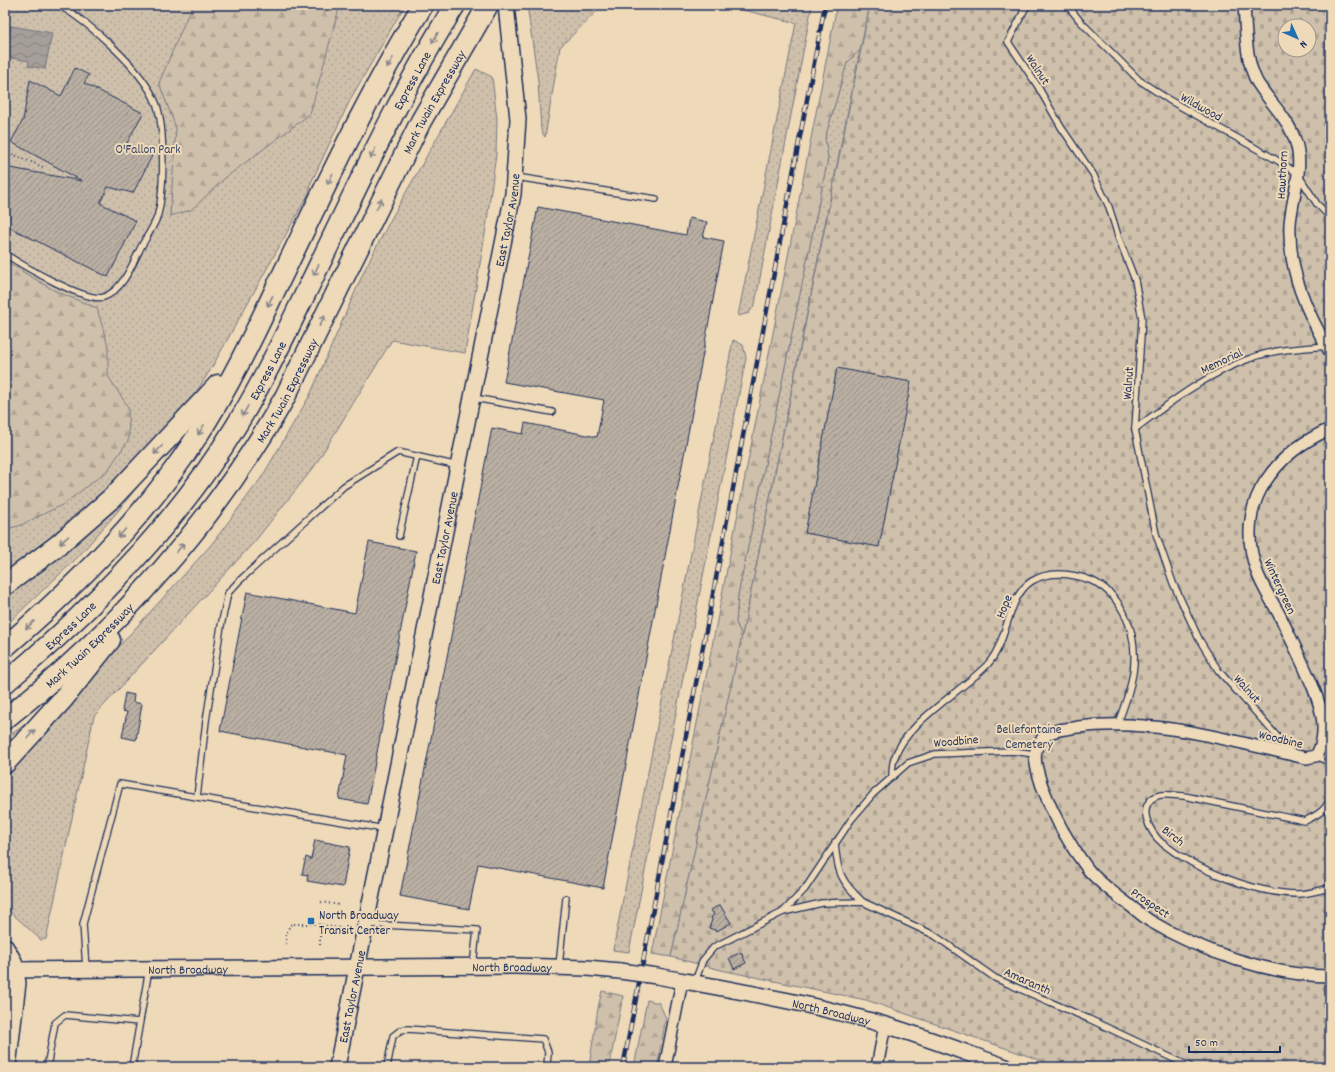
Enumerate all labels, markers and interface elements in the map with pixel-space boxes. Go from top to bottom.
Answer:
north arrow [1277,18,1317,58]
one-way arrow [430,32,438,44]
text: N [1295,36,1310,52]
street label: Mark Twain Expressway [399,47,472,158]
street label: Express Lane [390,48,438,114]
street label: Walnut [1020,51,1054,90]
one-way arrow [385,57,393,69]
street label: Wildwood [1176,89,1225,127]
park label: O'Fallon Park [115,141,181,160]
one-way arrow [369,147,376,159]
street label: Hawthorn [1273,150,1294,200]
one-way arrow [326,172,334,184]
street label: East Taylor Avenue [492,173,526,269]
one-way arrow [376,198,383,210]
one-way arrow [312,264,320,276]
one-way arrow [266,295,273,307]
one-way arrow [319,315,326,327]
street label: Mark Twain Expressway [253,335,325,447]
street label: Express Lane [246,338,293,405]
street label: Memorial [1198,344,1246,380]
street label: Walnut [1119,366,1140,400]
one-way arrow [240,405,248,417]
one-way arrow [197,424,205,435]
one-way arrow [153,445,163,455]
street label: East Taylor Avenue [428,490,465,586]
one-way arrow [117,527,126,538]
one-way arrow [59,535,69,544]
one-way arrow [176,543,185,553]
street label: Wintergreen [1258,556,1300,618]
street label: Hope [992,592,1019,622]
street label: Express Lane [42,598,102,656]
street label: Mark Twain Expressway [42,599,140,694]
one-way arrow [25,620,35,630]
street label: Walnut [1228,671,1264,708]
park label: Bellefontaine Cemetery [996,721,1062,755]
street label: Woodbine [1256,726,1305,755]
one-way arrow [26,729,36,739]
street label: Woodbine [933,731,980,754]
street label: Birch [1157,822,1188,852]
street label: Prospect [1126,884,1173,924]
place label: North Broadway Transit Center [319,907,399,941]
marker: North Broadway Transit Center [306,916,316,926]
street label: East Taylor Avenue [335,949,372,1045]
street label: North Broadway [472,959,553,979]
street label: North Broadway [148,961,229,981]
street label: Amaranth [1000,963,1054,1001]
street label: North Broadway [790,995,873,1032]
scale bar [1189,1028,1280,1054]
text: 50 m [1195,1035,1218,1052]

